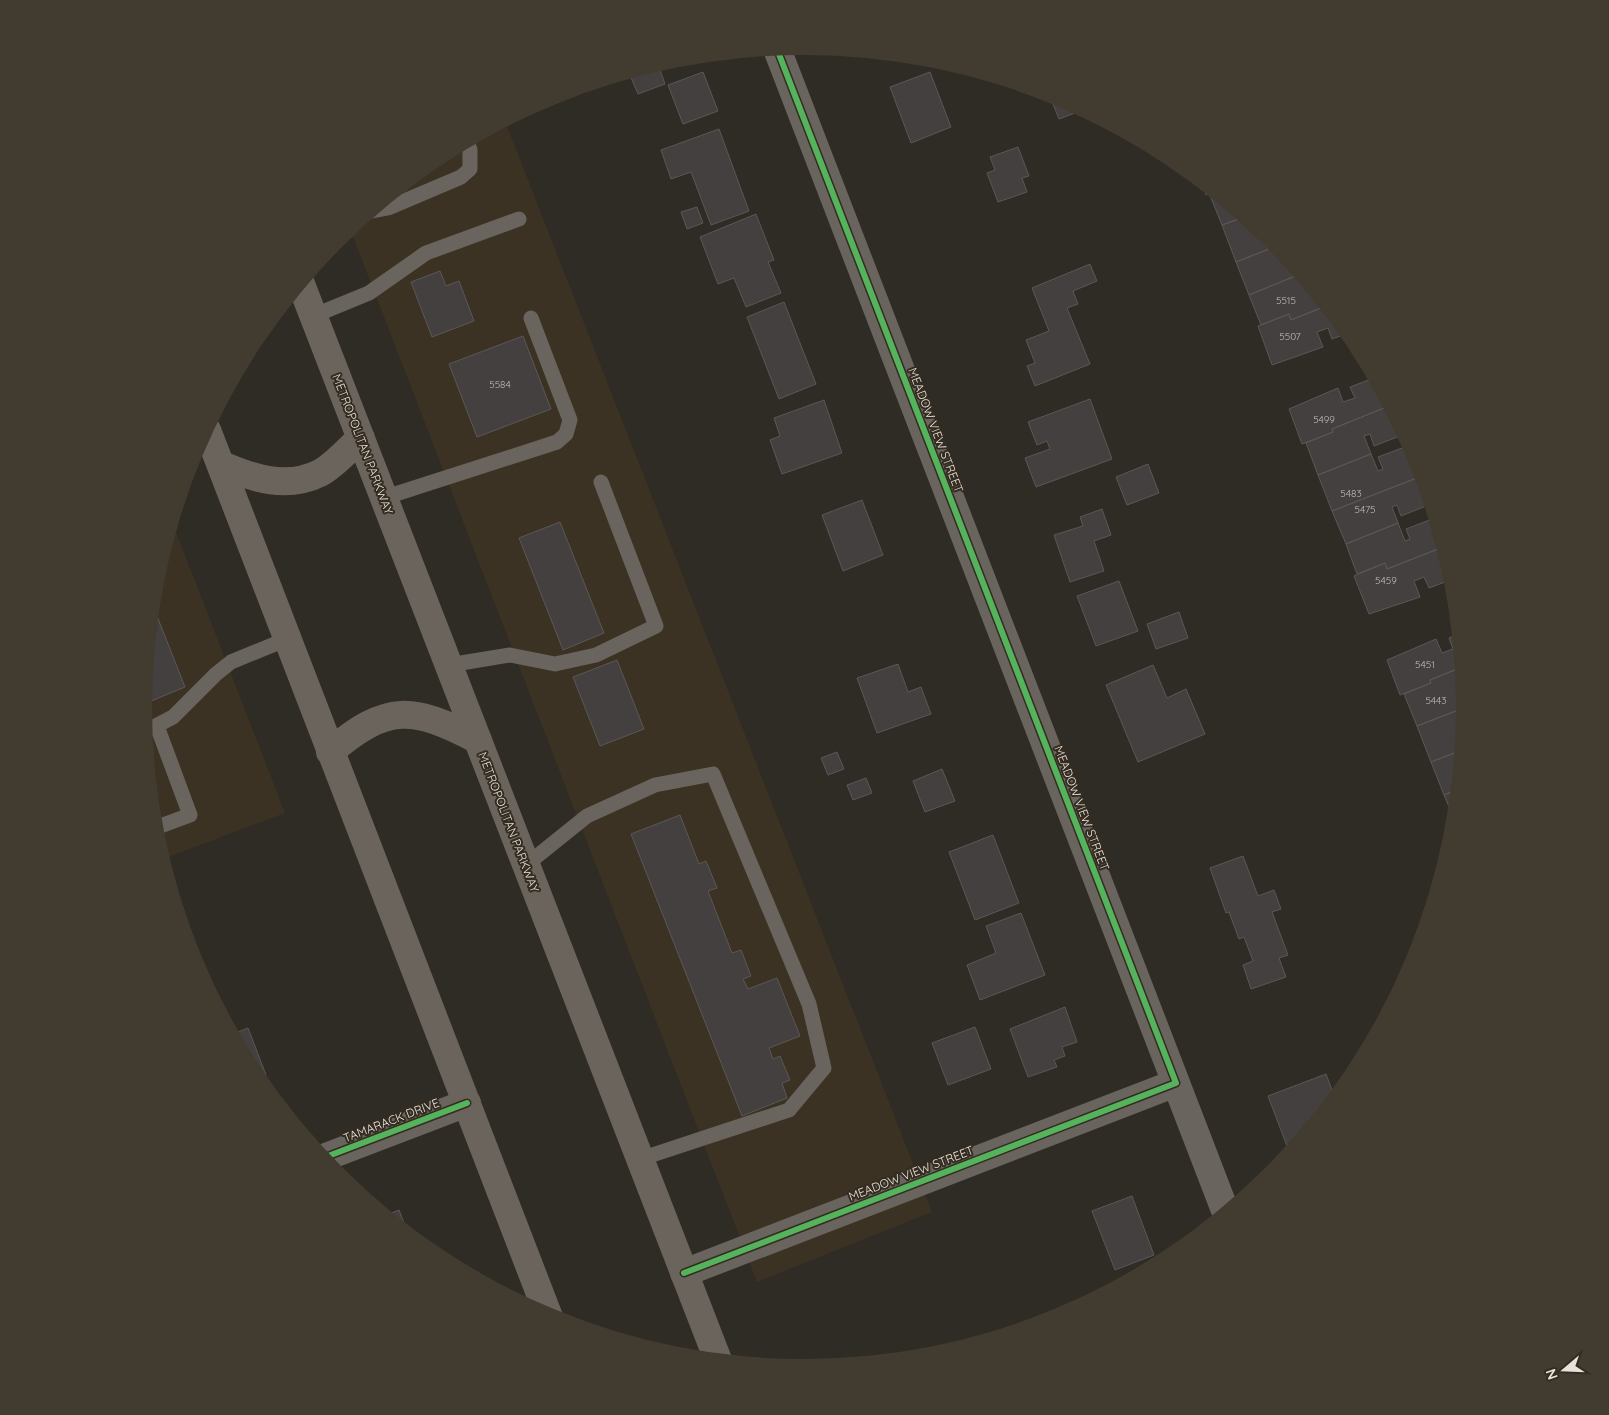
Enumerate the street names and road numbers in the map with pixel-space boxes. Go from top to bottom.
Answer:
street label: MEADOW VIEW STREET [905,365,967,495]
street label: METROPOLITAN PARKWAY [329,372,397,517]
street label: MEADOW VIEW STREET [1051,743,1113,873]
street label: METROPOLITAN PARKWAY [475,750,543,895]
street label: TAMARACK DRIVE [341,1095,441,1145]
street label: MEADOW VIEW STREET [846,1142,976,1204]

